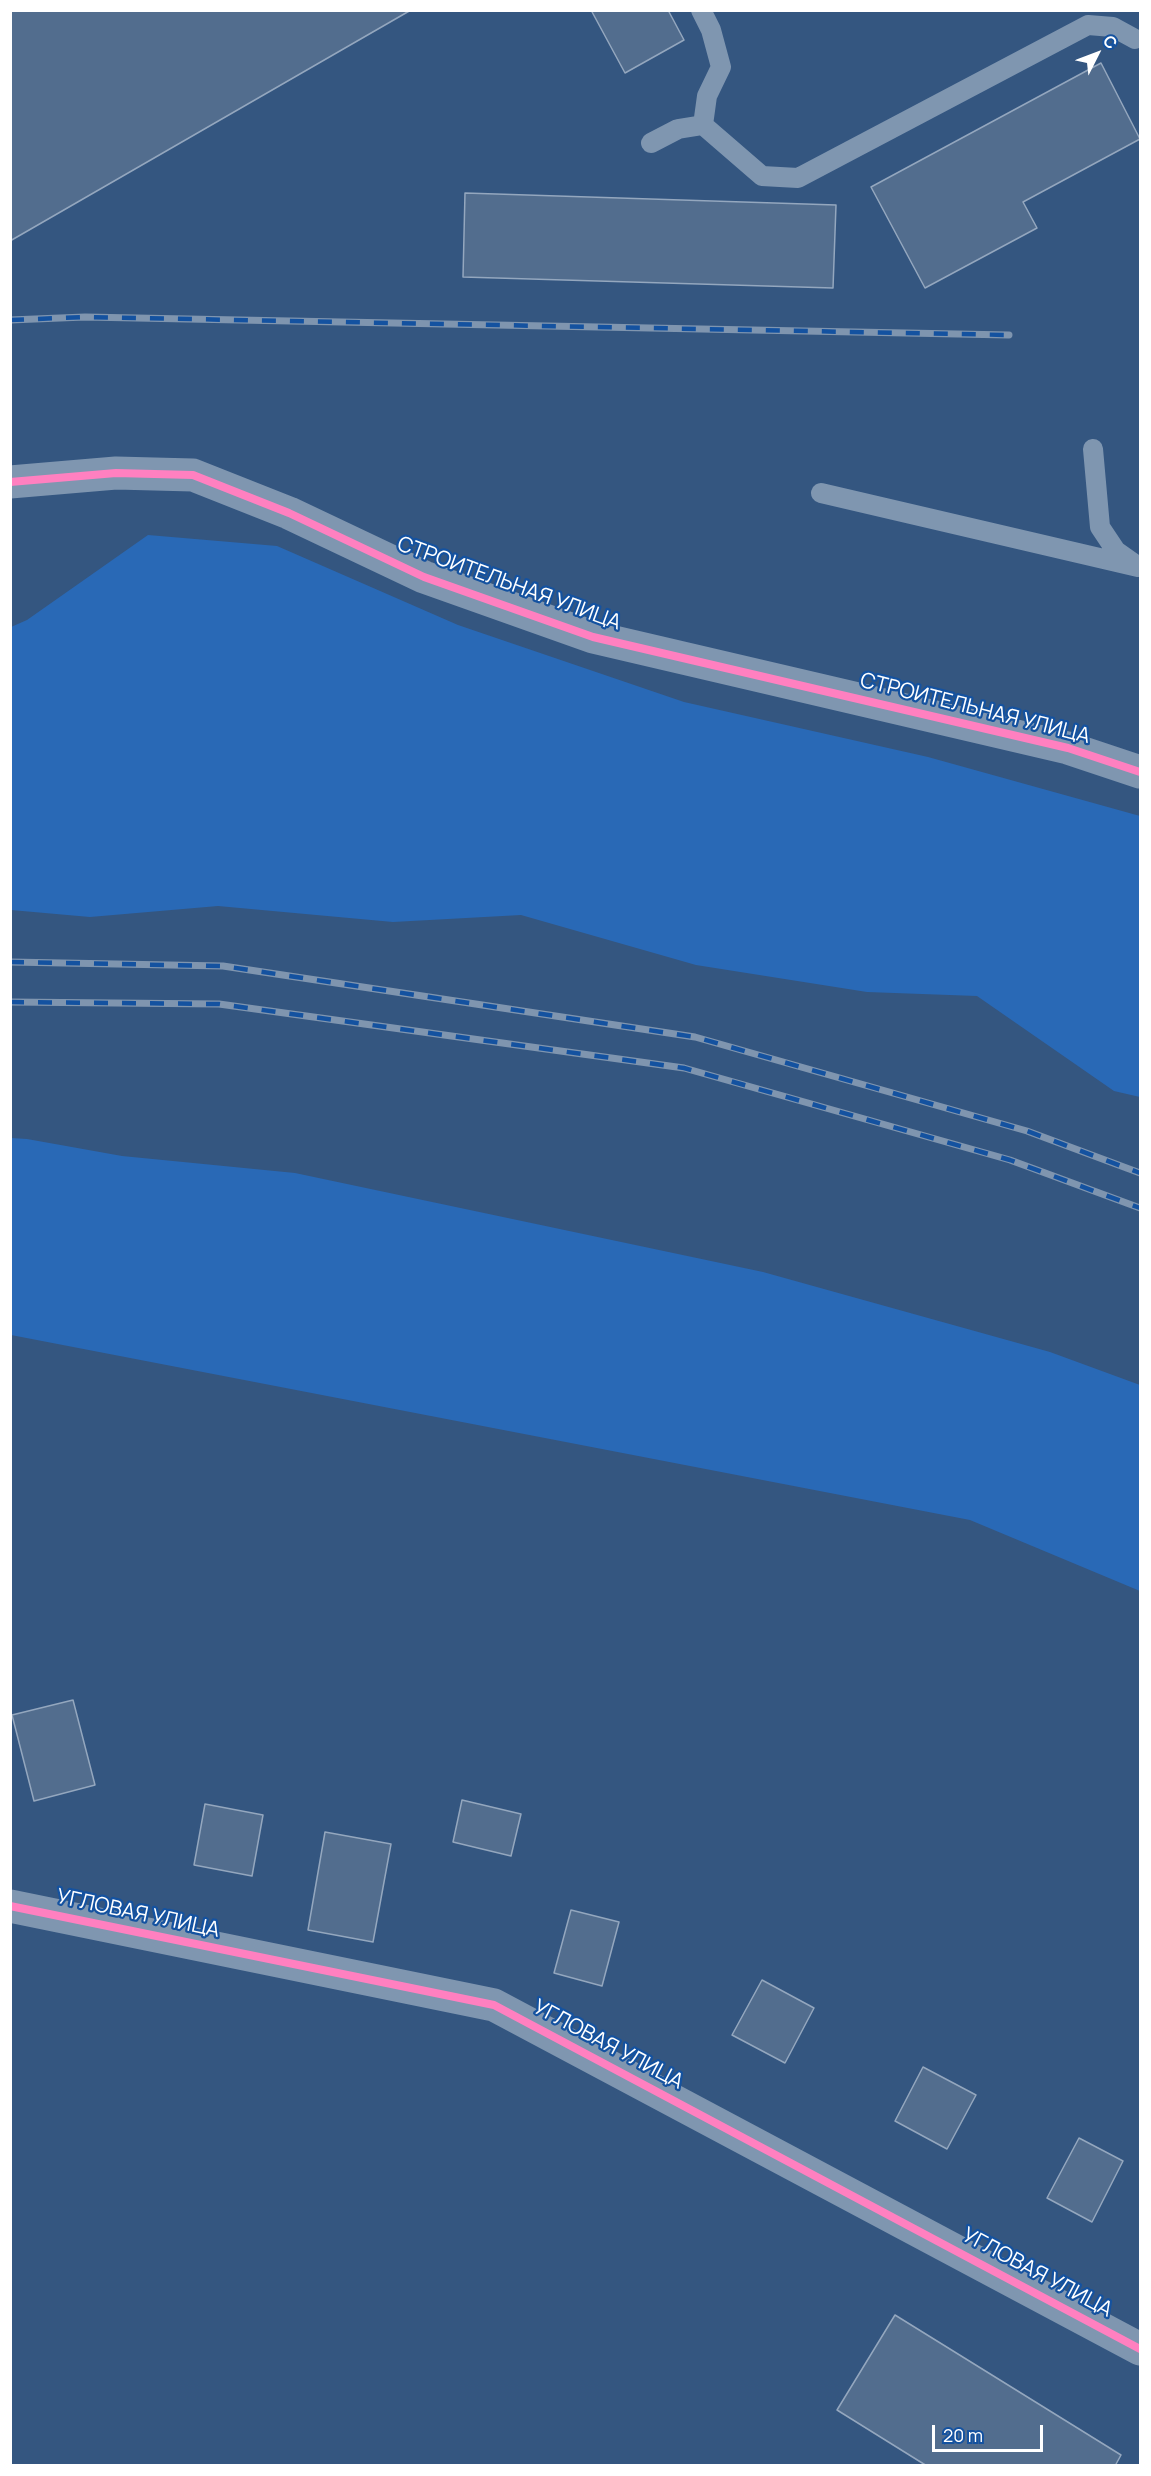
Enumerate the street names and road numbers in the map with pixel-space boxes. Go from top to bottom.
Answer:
street label: СТРОИТЕЛЬНАЯ УЛИЦА [394,532,624,636]
street label: СТРОИТЕЛЬНАЯ УЛИЦА [857,668,1093,750]
street label: УГЛОВАЯ УЛИЦА [54,1884,222,1944]
street label: УГЛОВАЯ УЛИЦА [529,1995,687,2095]
street label: УГЛОВАЯ УЛИЦА [958,2223,1116,2323]

